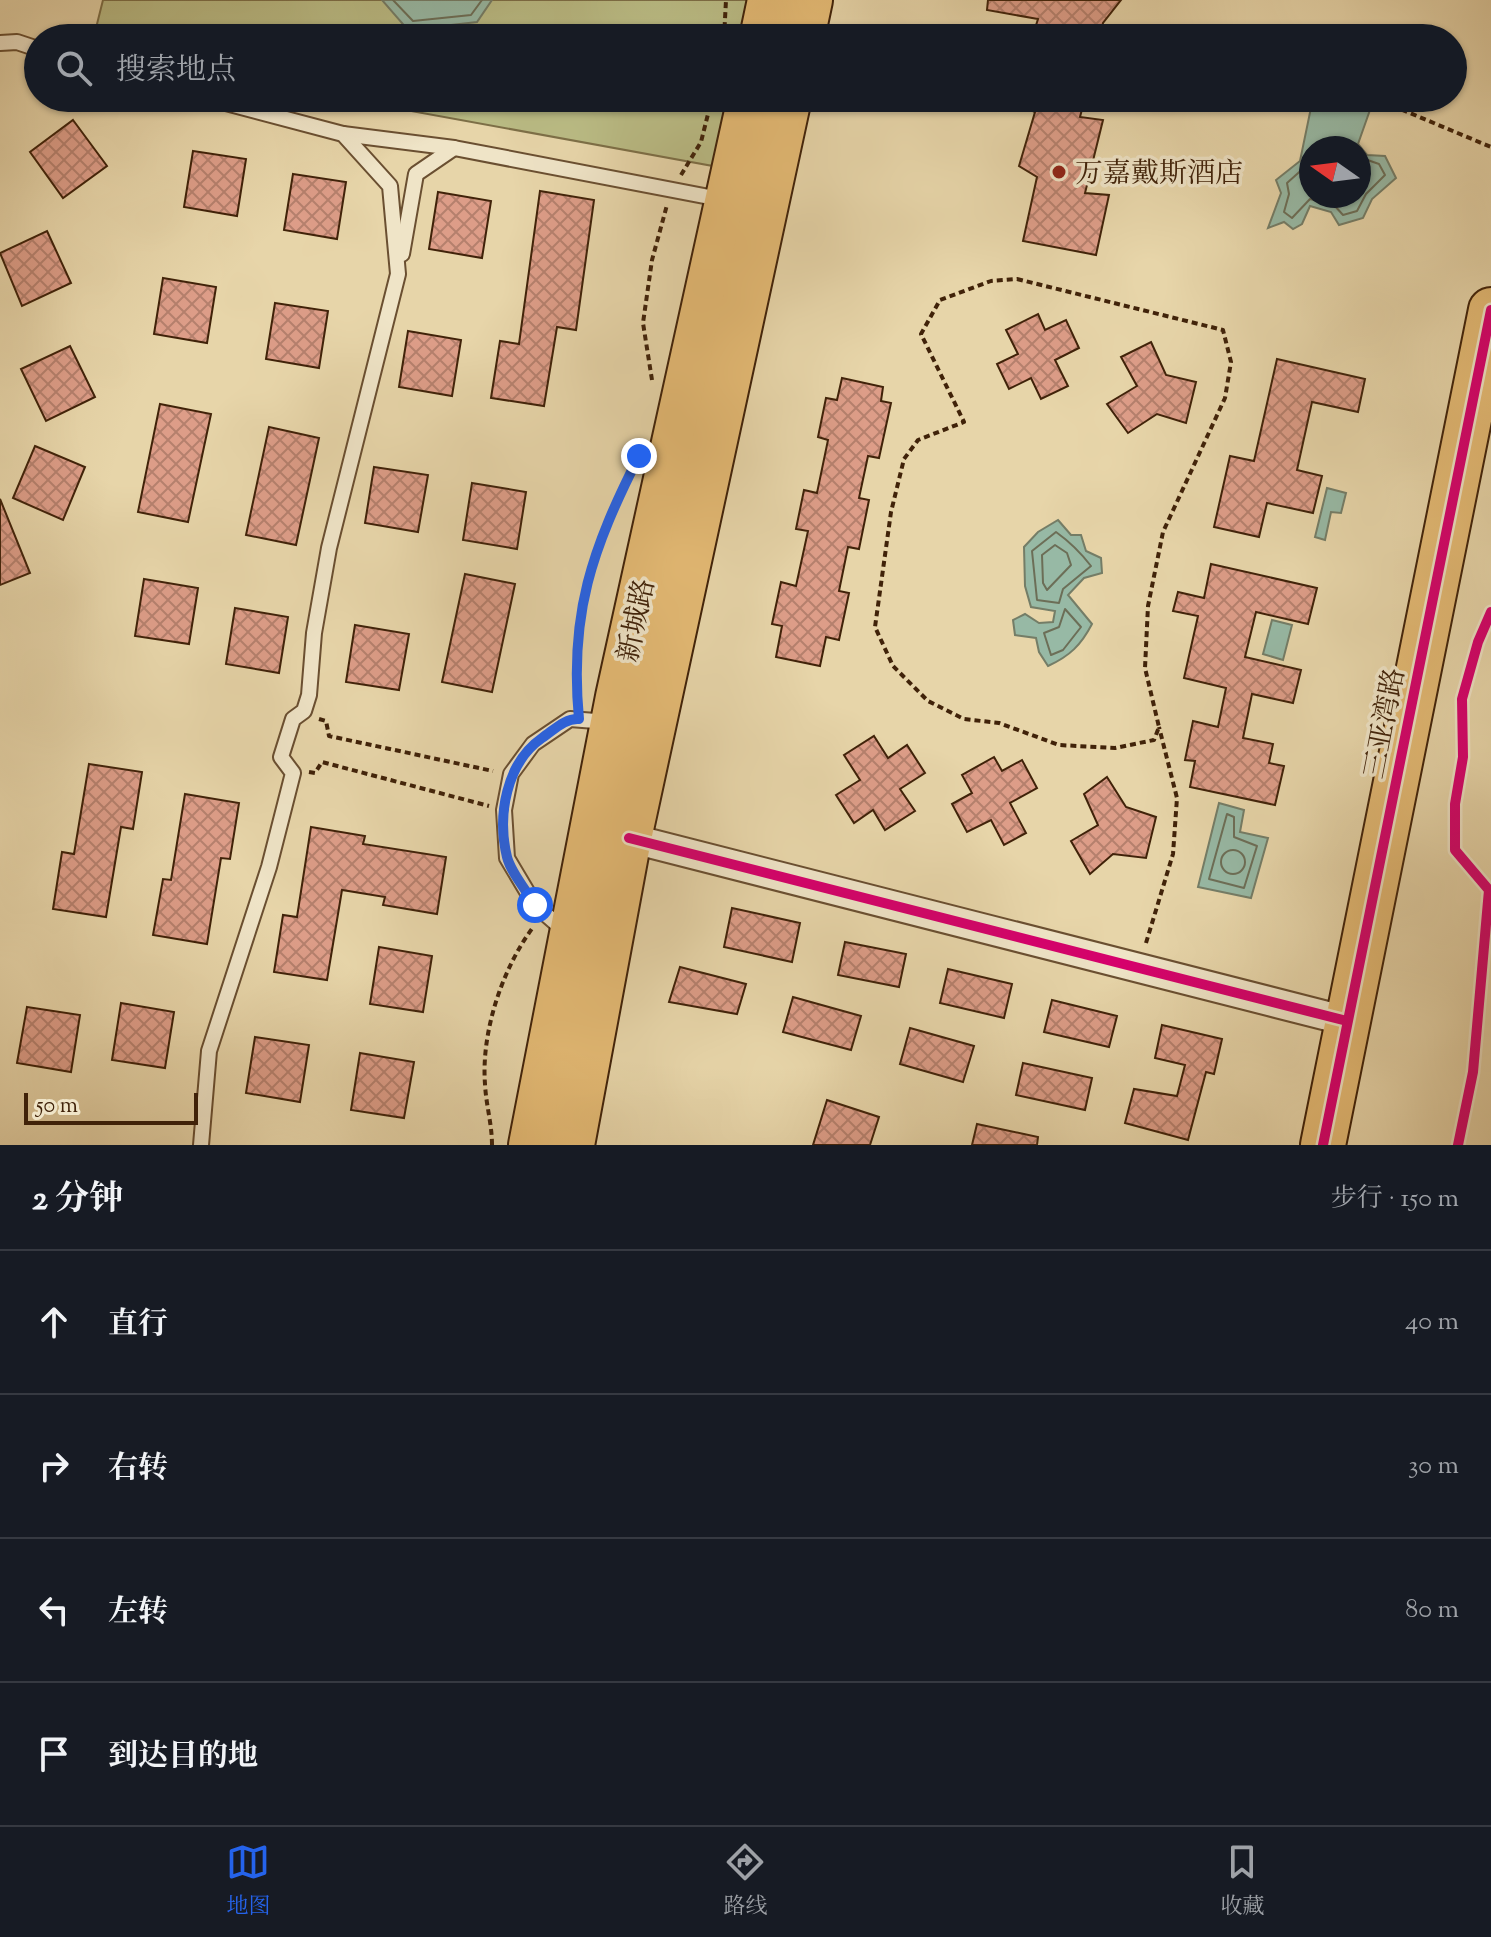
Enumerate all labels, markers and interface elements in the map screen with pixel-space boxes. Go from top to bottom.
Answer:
search box [24,24,1467,112]
icon: search [52,46,96,90]
text: 搜索地点 [116,50,236,93]
north arrow [1299,136,1371,208]
place label: 万嘉戴斯酒店 [1075,155,1243,195]
marker: 万嘉戴斯酒店 [1050,163,1068,181]
route end [621,438,657,474]
street label: 新城路 [610,575,666,666]
street label: 三亚湾路 [1356,665,1416,782]
route start [517,887,553,923]
scale bar [24,1089,198,1125]
text: 50 m [36,1091,78,1123]
text: 2 分钟 [32,1176,123,1225]
text: 步行 · 150 m [1331,1181,1459,1218]
icon: ahead [32,1300,76,1344]
text: 直行 [108,1304,168,1347]
text: 40 m [1405,1304,1459,1341]
icon: right [32,1444,76,1488]
text: 右转 [108,1448,168,1491]
text: 30 m [1408,1448,1459,1485]
icon: left [32,1588,76,1632]
text: 左转 [108,1592,168,1635]
text: 80 m [1405,1592,1459,1629]
icon: arrive [32,1732,76,1776]
text: 到达目的地 [108,1736,258,1779]
tab: 地图 [226,1840,271,1924]
tab: 路线 [723,1840,768,1924]
tab: 收藏 [1220,1840,1265,1924]

